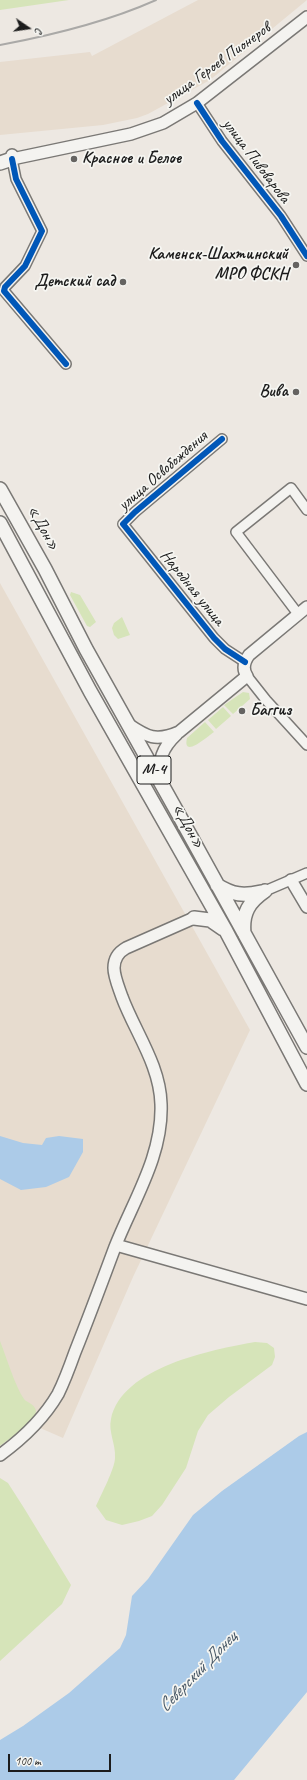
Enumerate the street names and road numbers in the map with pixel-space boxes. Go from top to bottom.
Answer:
street label: улица Героев Пионеров [159,18,275,110]
street label: улица Пивоварова [218,115,294,207]
street label: улица Освобождения [114,427,212,515]
street label: «Дон» [22,502,64,554]
street label: Народная улица [155,546,229,630]
road number: М-4 [137,756,171,784]
street label: «Дон» [167,800,209,852]

